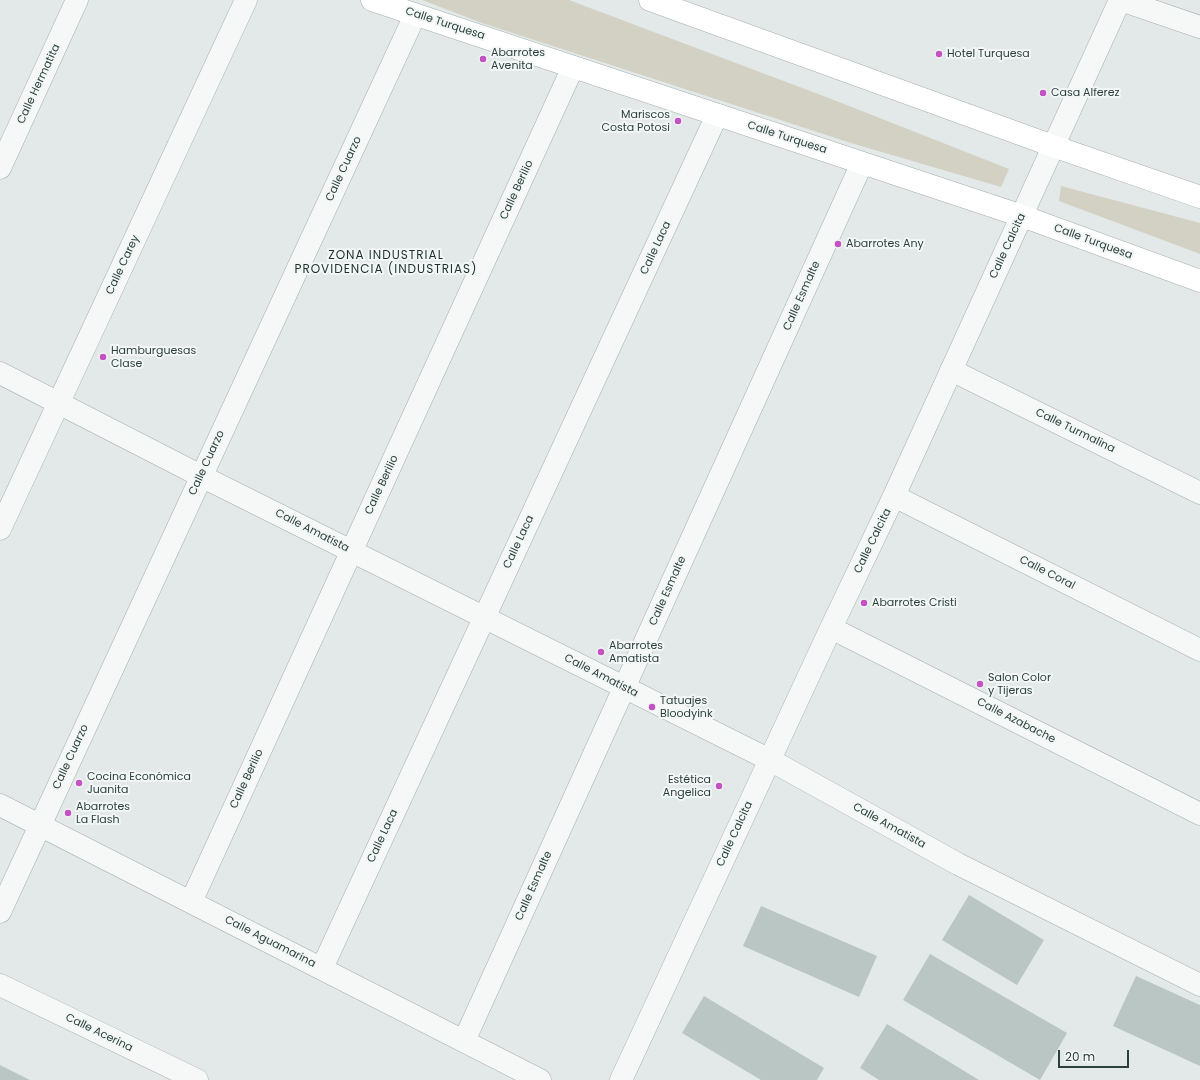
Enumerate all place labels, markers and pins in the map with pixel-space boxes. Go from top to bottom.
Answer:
place label: Abarrotes Avenita [491,46,545,72]
place label: Hotel Turquesa [947,47,1030,61]
marker: Hotel Turquesa [934,49,944,59]
marker: Abarrotes Avenita [478,54,488,64]
place label: Casa Alferez [1051,86,1120,100]
marker: Casa Alferez [1038,88,1048,98]
place label: Mariscos Costa Potosi [601,108,670,134]
marker: Mariscos Costa Potosi [673,116,683,126]
place label: Abarrotes Any [846,237,924,251]
marker: Abarrotes Any [833,239,843,249]
place label: Hamburguesas Clase [111,344,196,370]
marker: Hamburguesas Clase [98,352,108,362]
place label: Abarrotes Cristi [872,596,957,610]
marker: Abarrotes Cristi [859,598,869,608]
place label: Abarrotes Amatista [609,639,663,665]
marker: Abarrotes Amatista [596,647,606,657]
place label: Salon Color y Tijeras [988,671,1051,697]
marker: Salon Color y Tijeras [975,679,985,689]
place label: Tatuajes Bloodyink [660,694,713,720]
marker: Tatuajes Bloodyink [647,702,657,712]
place label: Cocina Económica Juanita [87,770,191,796]
place label: Estética Angelica [663,773,711,799]
marker: Cocina Económica Juanita [74,778,84,788]
marker: Estética Angelica [714,781,724,791]
place label: Abarrotes La Flash [76,800,130,826]
marker: Abarrotes La Flash [63,808,73,818]

